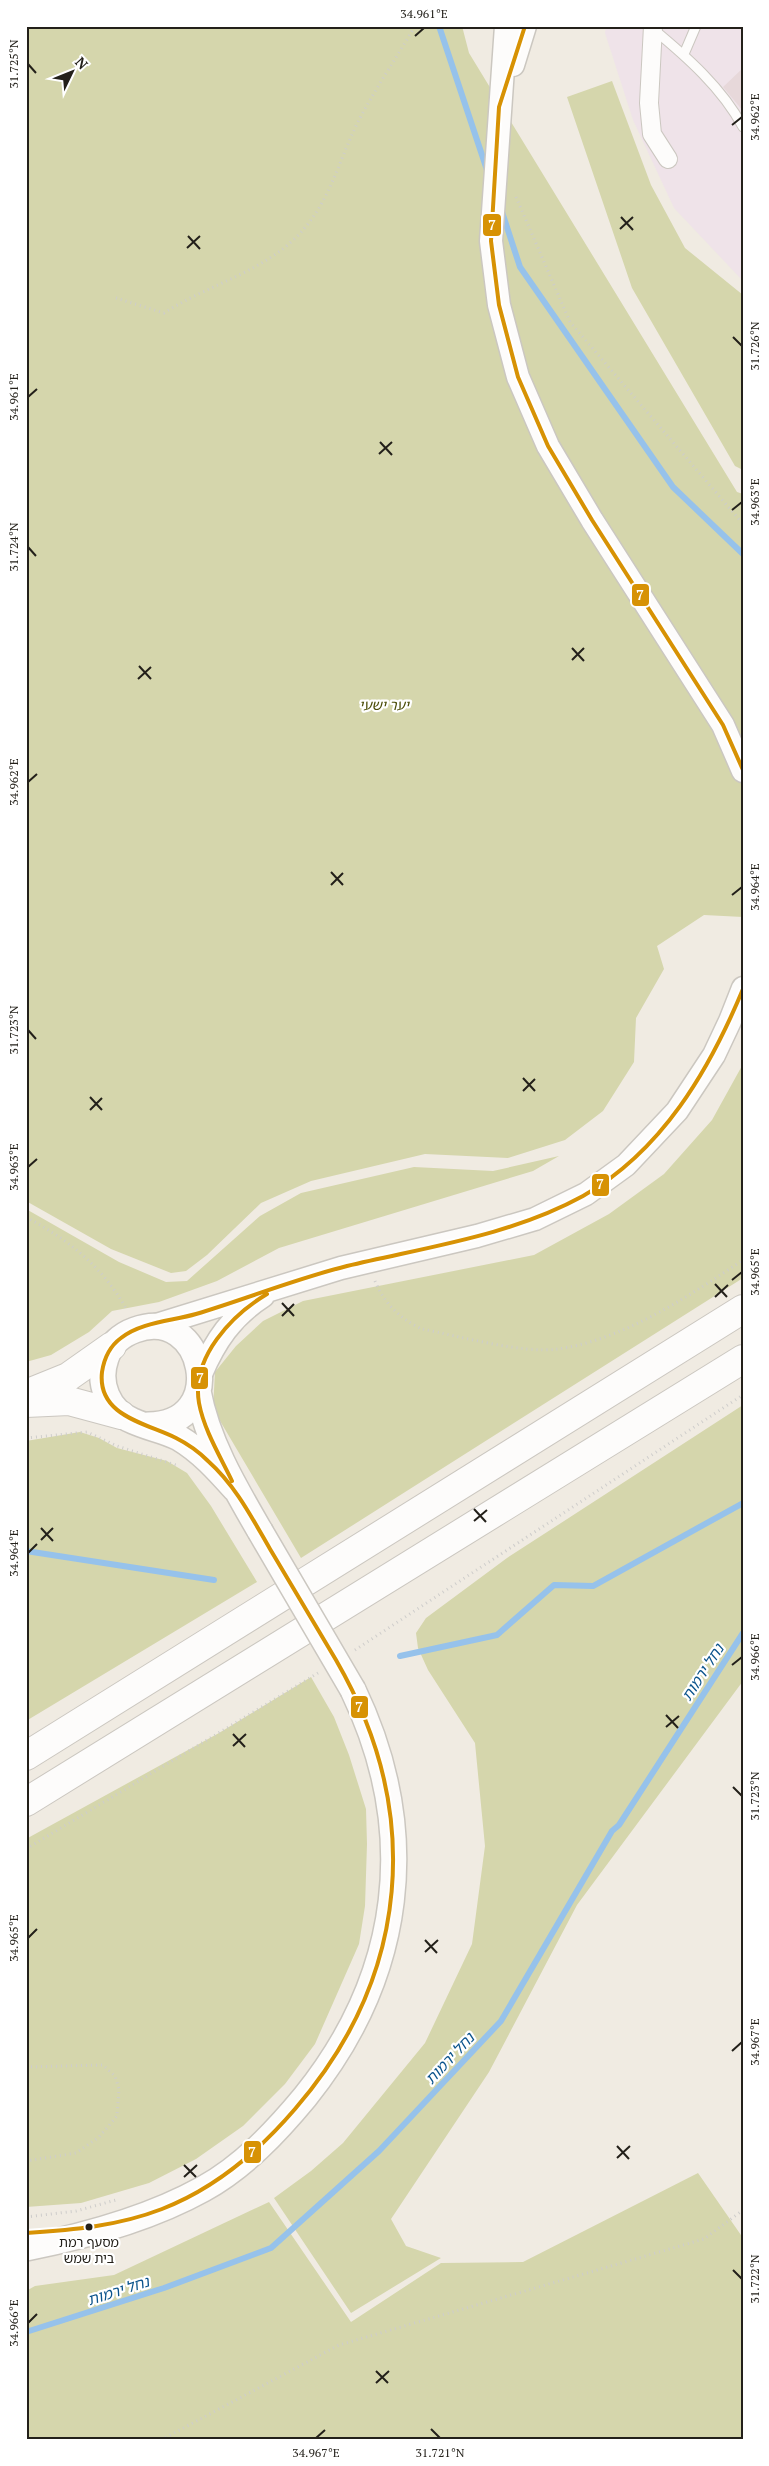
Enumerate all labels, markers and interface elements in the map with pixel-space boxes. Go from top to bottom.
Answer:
text: 34.961°E [400,6,448,21]
text: 31.725°N [6,39,21,89]
north arrow [48,48,98,98]
text: N [71,52,93,73]
text: 34.962°E [747,93,762,141]
line badge: 7 [482,213,502,237]
text: 7 [488,215,496,234]
text: 31.726°N [747,321,762,371]
text: 34.961°E [6,373,21,421]
text: 34.963°E [747,478,762,526]
text: 31.724°N [6,522,21,572]
line badge: 7 [631,583,650,607]
text: 7 [636,585,644,604]
park label: יער ישעי [359,695,411,714]
text: 34.962°E [6,758,21,806]
text: 34.964°E [747,863,762,911]
text: 31.723°N [6,1005,21,1055]
text: 34.963°E [6,1143,21,1191]
line badge: 7 [591,1173,610,1197]
text: 7 [596,1174,604,1193]
text: 34.965°E [747,1248,762,1296]
line badge: 7 [190,1366,209,1390]
text: 7 [196,1368,204,1387]
text: 34.964°E [6,1529,21,1577]
text: 34.966°E [747,1633,762,1681]
water label: נחל ירמות [676,1639,728,1704]
line badge: 7 [350,1695,369,1719]
text: 7 [355,1697,363,1716]
text: 31.723°N [747,1771,762,1821]
text: 34.965°E [6,1914,21,1962]
text: 34.967°E [747,2018,762,2066]
water label: נחל ירמות [420,2027,479,2088]
line badge: 7 [243,2140,262,2164]
text: 7 [248,2142,256,2161]
marker: מסעף רמת בית שמש [84,2222,94,2232]
place label: מסעף רמת בית שמש [59,2233,119,2267]
text: 31.722°N [747,2254,762,2304]
water label: נחל ירמות [85,2270,153,2309]
text: 34.966°E [6,2299,21,2347]
text: 34.967°E [292,2445,340,2460]
text: 31.721°N [415,2445,465,2460]

